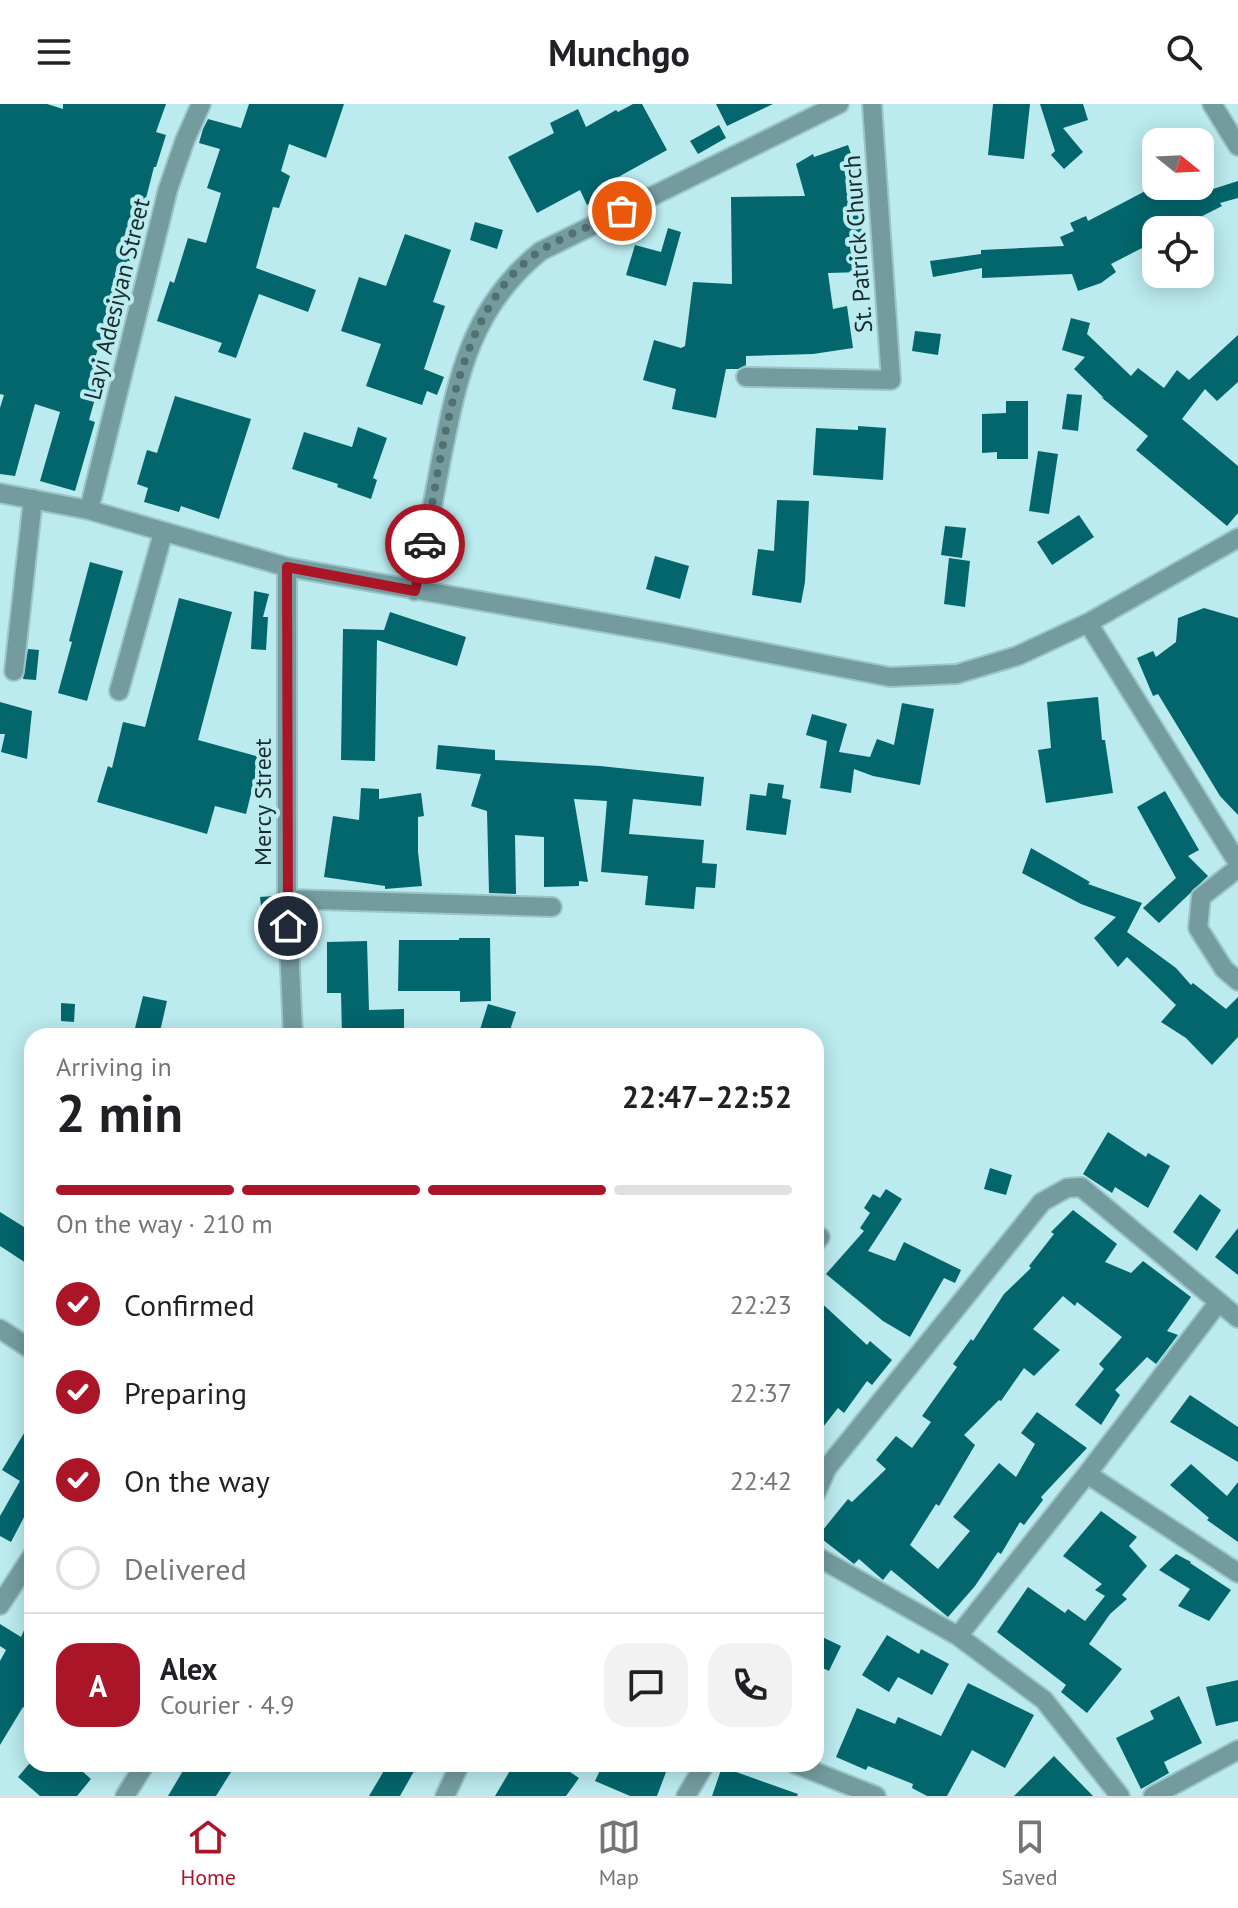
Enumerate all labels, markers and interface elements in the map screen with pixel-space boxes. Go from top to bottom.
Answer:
text: Munchgo [548,29,690,76]
icon: menu [32,30,76,74]
icon: search [1162,30,1206,74]
north arrow [1142,128,1214,200]
map controls [1142,128,1214,288]
street label: St. Patrick Church [836,154,879,334]
pin [588,177,656,245]
icon: bag [600,189,644,233]
street label: Layi Adesiyan Street [76,195,157,403]
button: locate [1142,216,1214,288]
courier [385,504,465,584]
icon: car [403,522,447,566]
street label: Mercy Street [247,738,278,866]
pin [254,892,322,960]
icon: home [266,904,310,948]
text: Arriving in [56,1050,172,1083]
text: 22:47–22:52 [622,1077,792,1116]
text: 2 min [56,1079,183,1146]
text: On the way · 210 m [56,1207,273,1240]
icon: check [56,1282,100,1326]
text: Confirmed [124,1285,255,1324]
text: 22:23 [730,1288,792,1321]
icon: check [56,1370,100,1414]
text: Preparing [124,1373,247,1412]
text: 22:37 [730,1376,792,1409]
icon: check [56,1458,100,1502]
text: On the way [124,1461,270,1500]
text: 22:42 [730,1464,792,1497]
text: Delivered [124,1549,247,1588]
button: chat [604,1643,688,1727]
button: phone [708,1643,792,1727]
text: Alex [160,1649,217,1688]
text: A [89,1666,107,1705]
text: Courier · 4.9 [160,1688,294,1721]
tab: Home [180,1815,236,1891]
tab: Map [597,1815,641,1891]
tab: Saved [1002,1815,1058,1891]

